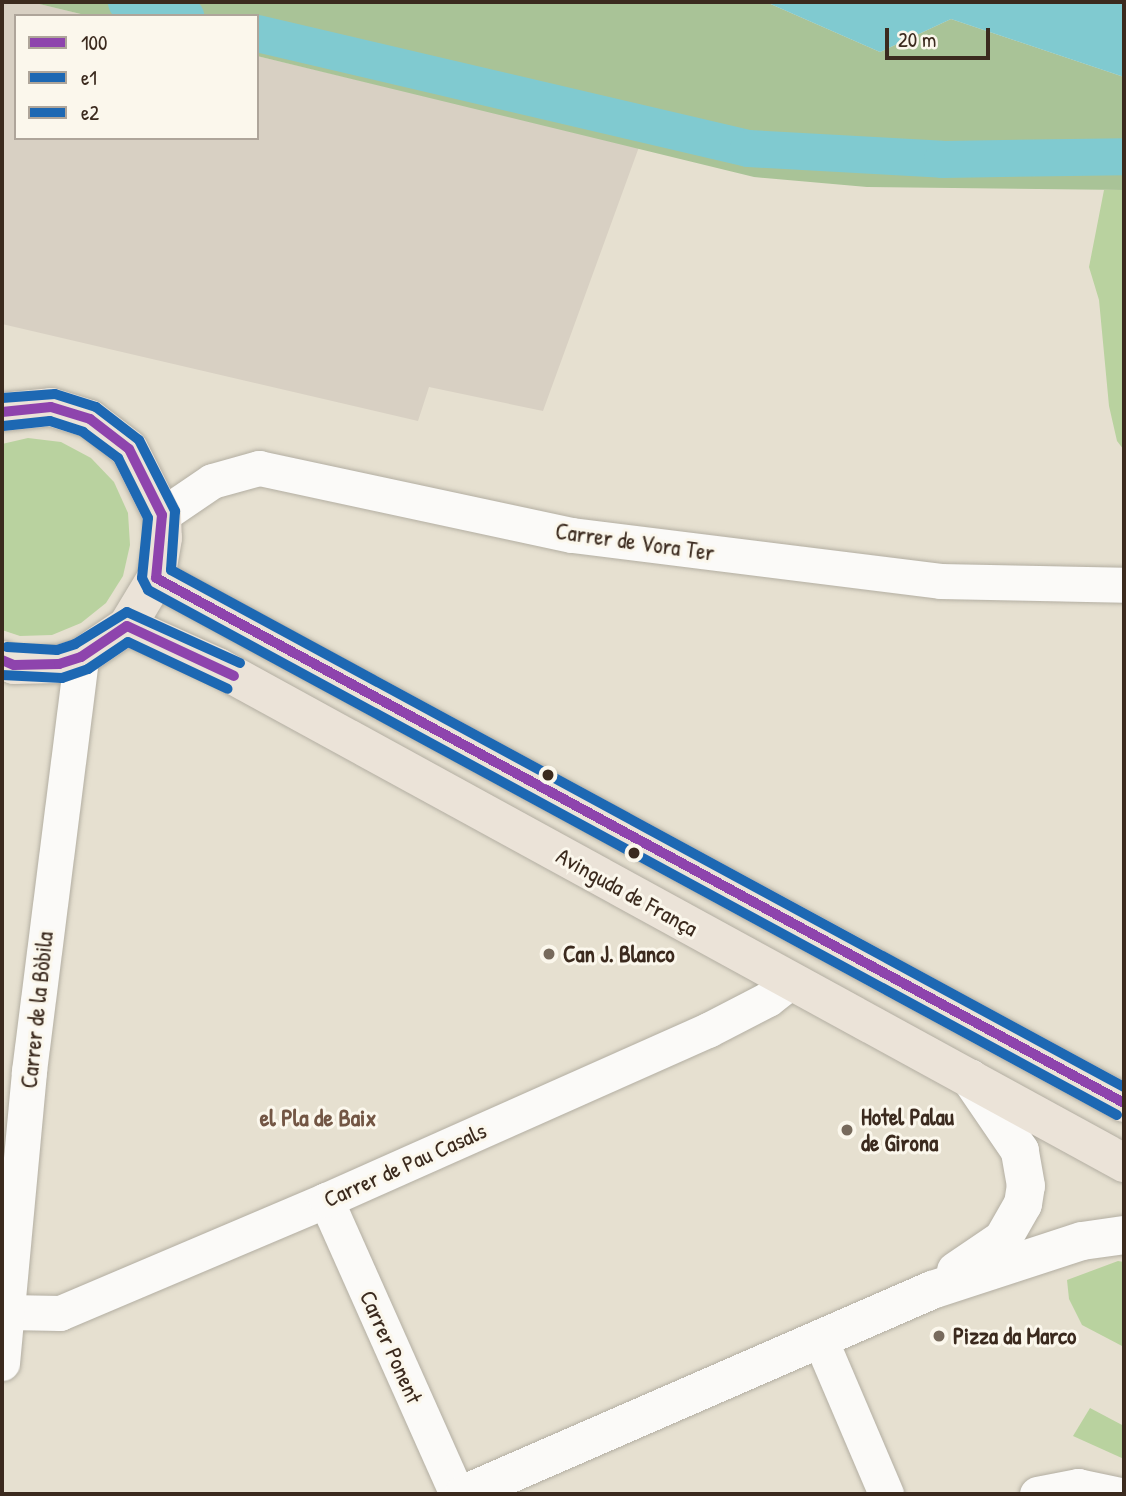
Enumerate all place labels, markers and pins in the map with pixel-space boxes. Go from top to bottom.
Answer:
unlabelled marker [541,768,555,782]
unlabelled marker [627,846,641,860]
place label: Can J. Blanco [563,940,674,968]
marker: Can J. Blanco [541,946,557,962]
place label: Hotel Palau de Girona [861,1103,954,1157]
marker: Hotel Palau de Girona [839,1122,855,1138]
place label: Pizza da Marco [953,1322,1076,1350]
marker: Pizza da Marco [931,1328,947,1344]

